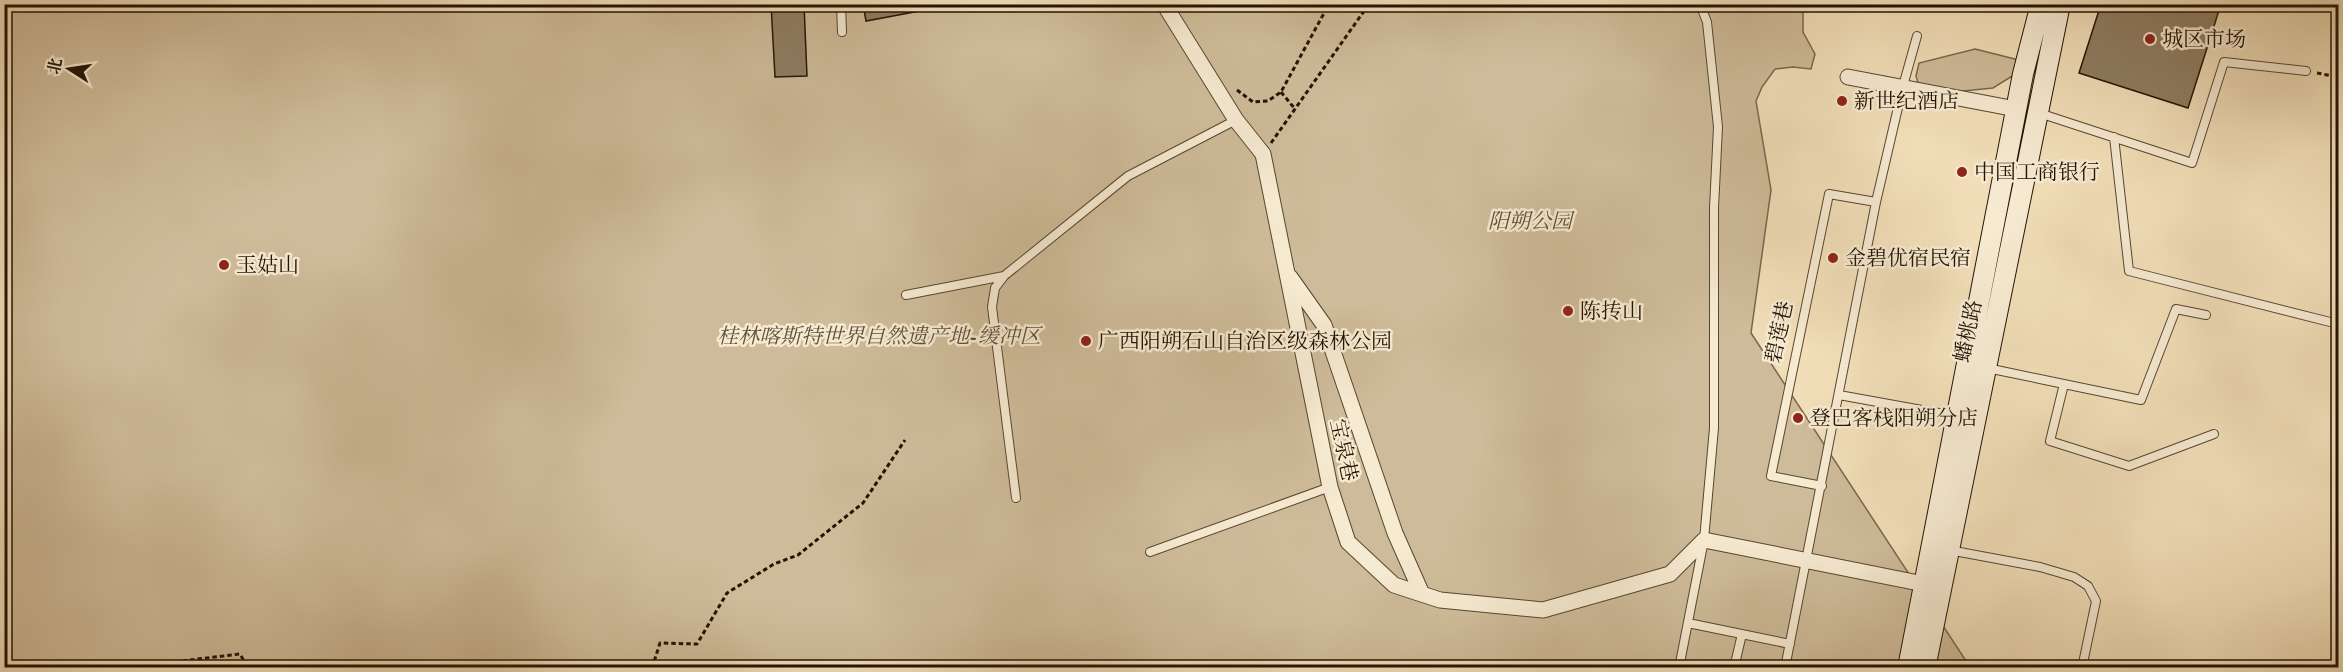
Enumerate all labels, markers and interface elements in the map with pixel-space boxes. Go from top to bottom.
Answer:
place label: 城区市场 [2162,27,2246,53]
marker: 城区市场 [2143,32,2157,46]
north arrow [39,39,99,99]
text: 北 [44,56,67,76]
place label: 新世纪酒店 [1854,89,1959,115]
marker: 新世纪酒店 [1835,94,1849,108]
place label: 中国工商银行 [1974,160,2100,186]
marker: 中国工商银行 [1955,165,1969,179]
park label: 阳朔公园 [1488,209,1575,235]
place label: 金碧优宿民宿 [1845,246,1971,272]
marker: 金碧优宿民宿 [1826,251,1840,265]
place label: 玉姑山 [236,253,299,279]
marker: 玉姑山 [217,258,231,272]
street label: 蟠桃路 [1950,298,1988,365]
place label: 陈抟山 [1580,299,1643,325]
street label: 碧莲巷 [1761,299,1799,366]
marker: 陈抟山 [1561,304,1575,318]
park label: 桂林喀斯特世界自然遗产地-缓冲区 [717,324,1044,350]
place label: 广西阳朔石山自治区级森林公园 [1098,329,1392,355]
marker: 广西阳朔石山自治区级森林公园 [1079,334,1093,348]
place label: 登巴客栈阳朔分店 [1810,406,1978,432]
marker: 登巴客栈阳朔分店 [1791,411,1805,425]
street label: 宝泉巷 [1324,417,1362,484]

